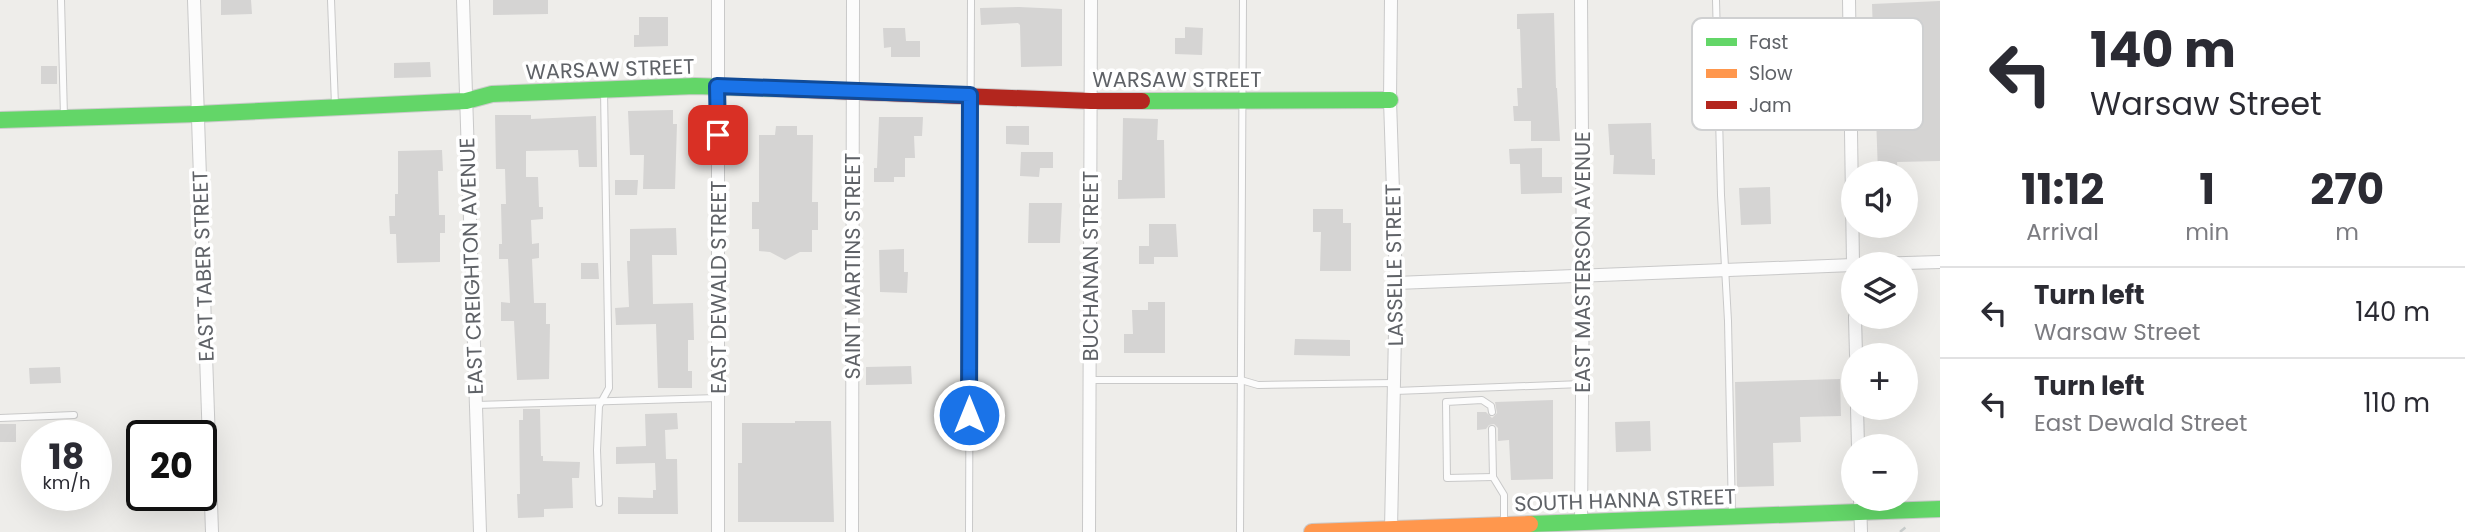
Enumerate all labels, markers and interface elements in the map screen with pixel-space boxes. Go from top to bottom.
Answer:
text: 140 m [2090,16,2236,84]
legend [1692,18,1923,130]
icon: left [1975,28,2066,119]
text: Fast [1749,29,1788,56]
street label: WARSAW STREET [525,52,695,86]
text: Slow [1749,60,1793,87]
street label: WARSAW STREET [1092,65,1262,94]
text: Warsaw Street [2090,81,2322,126]
text: Jam [1749,92,1791,119]
pin [688,105,748,165]
icon: arrive [699,116,737,154]
street label: EAST MASTERSON AVENUE [1568,131,1597,393]
street label: EAST CREIGHTON AVENUE [452,137,490,395]
street label: SAINT MARTINS STREET [838,153,867,379]
text: 11:12 [2021,160,2104,219]
text: 1 [2199,160,2215,219]
text: 270 [2310,160,2384,219]
map controls [1841,161,1918,511]
button: sound [1841,161,1918,238]
street label: EAST TABER STREET [185,170,221,362]
street label: BUCHANAN STREET [1076,171,1105,361]
street label: EAST DEWALD STREET [704,180,733,394]
street label: LASSELLE STREET [1378,183,1410,347]
text: Arrival [2026,216,2099,248]
text: min [2185,216,2229,248]
text: m [2335,216,2359,248]
button: layers [1841,252,1918,329]
text: Turn left [2034,277,2145,313]
icon: left [1975,294,2013,332]
text: 140 m [2355,294,2430,330]
text: Warsaw Street [2034,316,2200,348]
button: + [1841,343,1918,420]
text: Turn left [2034,368,2145,404]
position arrow [932,378,1006,452]
icon: left [1975,385,2013,423]
text: 110 m [2363,385,2430,421]
text: East Dewald Street [2034,407,2248,439]
speed limit sign: 20 [126,420,217,511]
text: 18 [49,432,84,481]
button: − [1841,434,1918,511]
text: km/h [43,470,90,495]
street label: SOUTH HANNA STREET [1514,482,1736,518]

